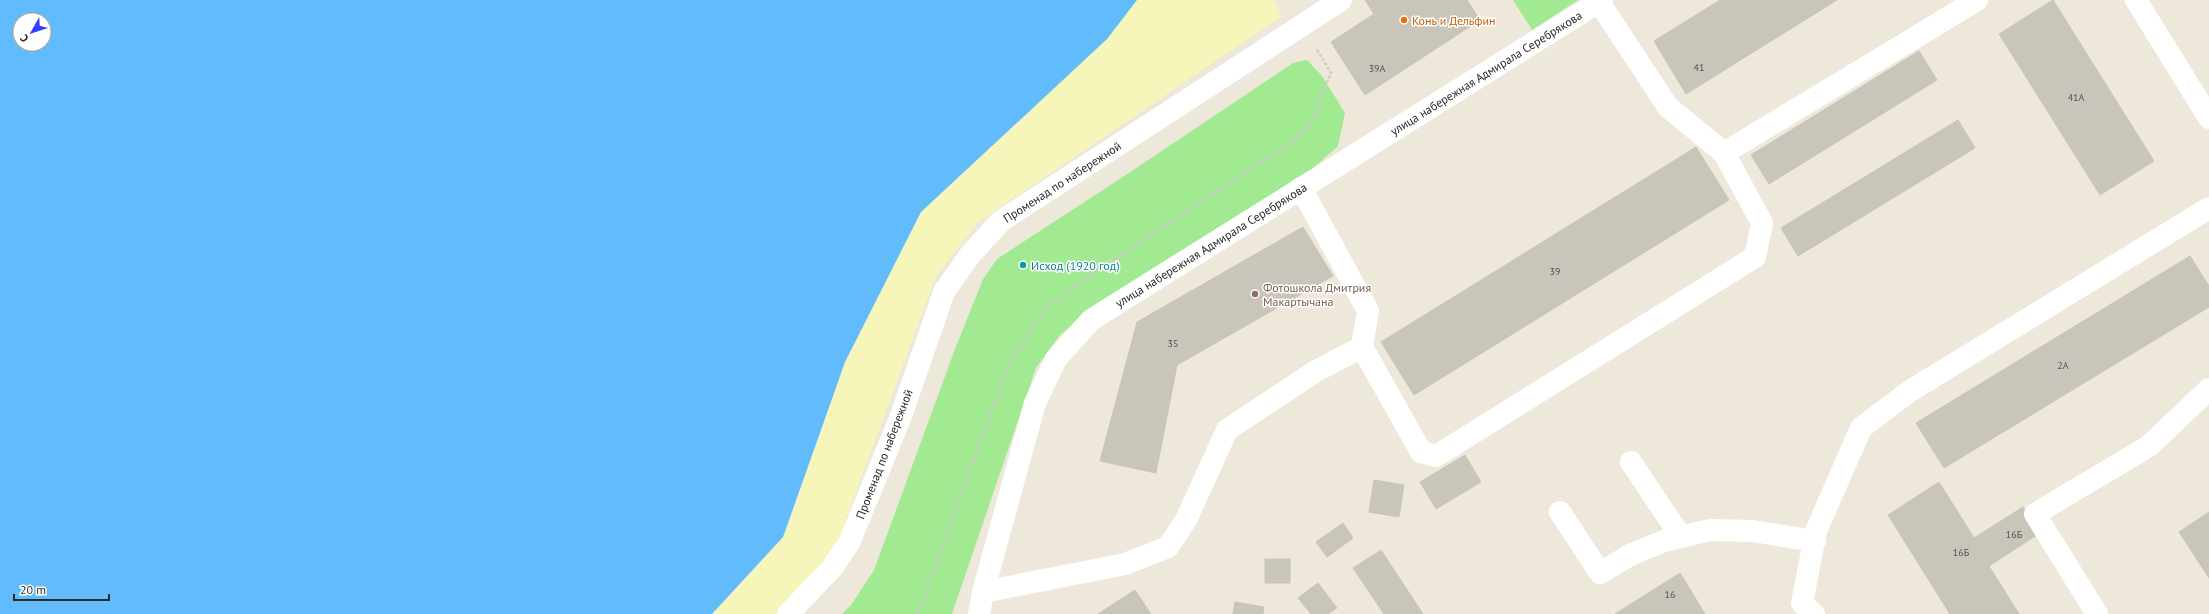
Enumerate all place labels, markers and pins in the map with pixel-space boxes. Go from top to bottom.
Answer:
place label: Конь и Дельфин [1412,13,1496,28]
marker: Конь и Дельфин [1399,15,1409,25]
place label: Исход (1920 год) [1031,258,1120,273]
marker: Исход (1920 год) [1018,260,1028,270]
place label: Фотошкола Дмитрия Макартычана [1263,280,1371,309]
marker: Фотошкола Дмитрия Макартычана [1250,289,1260,299]

